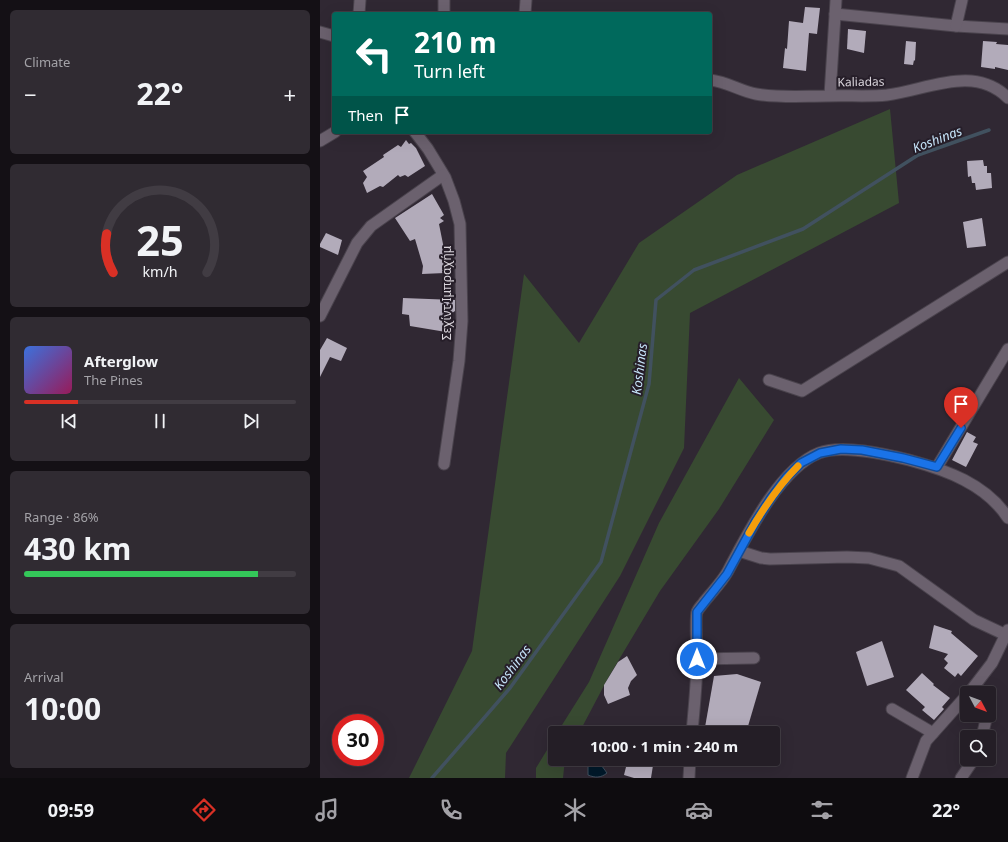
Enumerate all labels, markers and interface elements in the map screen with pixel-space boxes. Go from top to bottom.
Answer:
text: 210 m [414,23,497,61]
icon: left [348,28,400,80]
text: Climate [24,53,70,71]
text: Turn left [414,59,485,83]
text: 22° [136,73,184,114]
street label: Kaliadas [837,73,885,90]
text: − [24,79,37,109]
text: + [283,79,296,109]
icon: arrive [391,104,413,126]
text: Then [348,105,383,125]
water label: Koshinas [910,121,965,157]
text: 25 [136,212,184,268]
street label: Σεχίντ Ιμπραχήμ [438,245,455,340]
text: km/h [142,262,178,281]
water label: Koshinas [627,342,651,396]
text: Afterglow [84,351,158,371]
text: The Pines [84,371,143,389]
pin [944,387,978,428]
icon: arrive [950,393,972,415]
icon: previous [58,410,80,432]
icon: pause [149,410,171,432]
icon: next [240,410,262,432]
text: Range · 86% [24,508,99,526]
text: 430 km [24,528,131,569]
position arrow [676,638,718,680]
water label: Koshinas [489,641,535,693]
text: Arrival [24,668,64,686]
north arrow [960,686,996,722]
map controls [960,686,996,766]
text: 10:00 [24,688,101,729]
speed limit sign: 30 [332,714,384,766]
button: search [960,730,996,766]
text: 10:00 · 1 min · 240 m [590,736,738,756]
icon: directions [190,796,218,824]
icon: music [313,796,341,824]
icon: phone [437,796,465,824]
icon: climate [561,796,589,824]
icon: car [685,796,713,824]
icon: filters [808,796,836,824]
text: 09:59 [48,798,94,822]
text: 22° [932,798,960,822]

